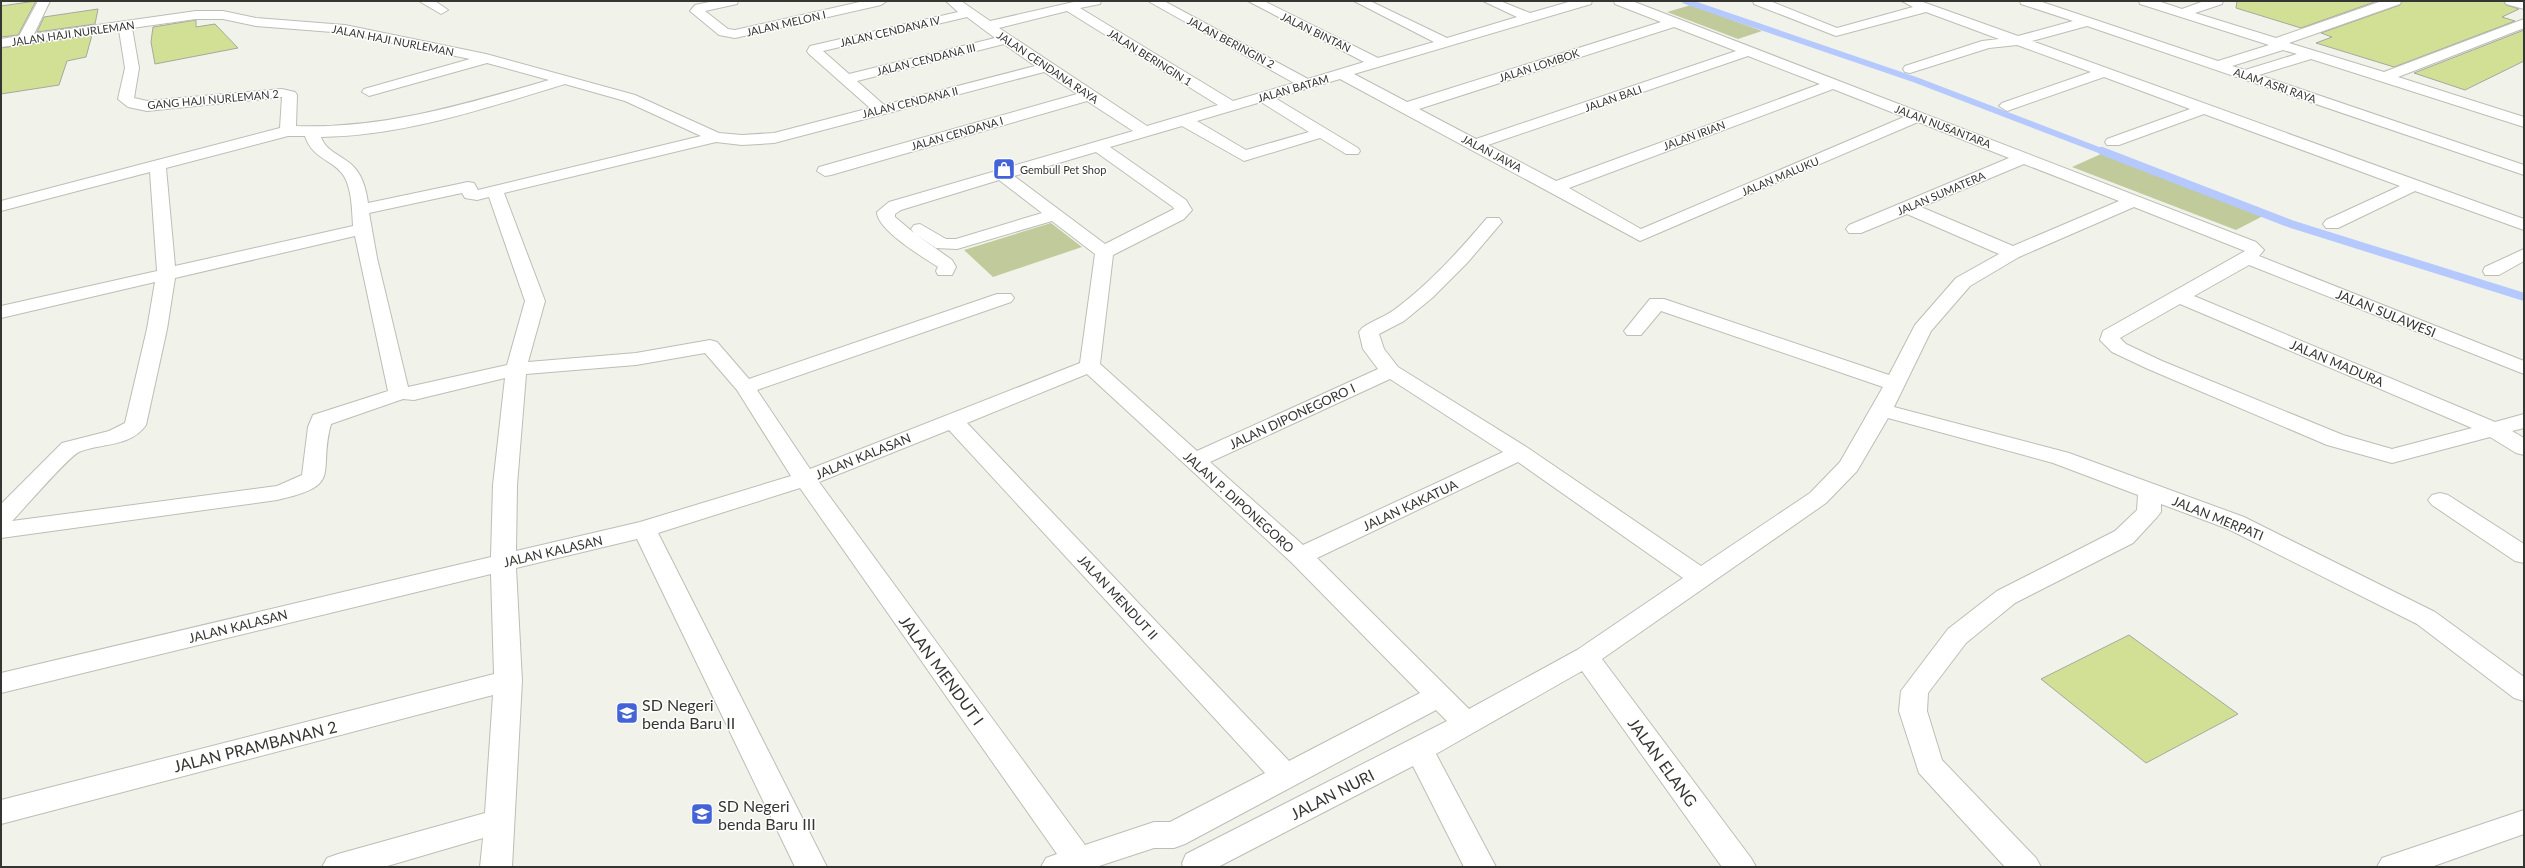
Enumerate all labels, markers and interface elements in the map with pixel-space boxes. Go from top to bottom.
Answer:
street label: JALAN MELON I [745,8,827,38]
street label: JALAN BINTAN [1279,9,1353,55]
street label: JALAN CENDANA IV [838,13,942,49]
street label: JALAN BERINGIN 2 [1185,14,1277,70]
street label: JALAN HAJI NURLEMAN [11,18,135,48]
street label: JALAN HAJI NURLEMAN [331,22,455,58]
street label: JALAN BERINGIN 1 [1105,26,1195,88]
street label: JALAN CENDANA RAYA [995,28,1102,106]
street label: JALAN CENDANA III [875,40,977,78]
street label: JALAN LOMBOK [1497,46,1582,84]
street label: ALAM ASRI RAYA [2232,65,2319,105]
street label: JALAN BATAM [1256,72,1330,104]
street label: JALAN BALI [1583,82,1643,114]
street label: JALAN CENDANA II [861,84,959,120]
street label: GANG HAJI NURLEMAN 2 [147,87,279,111]
street label: JALAN NUSANTARA [1893,102,1993,151]
street label: JALAN CENDANA I [909,114,1005,152]
street label: JALAN IRIAN [1661,118,1727,152]
street label: JALAN JAWA [1460,132,1525,174]
street label: JALAN MALUKU [1739,154,1821,198]
shop icon: Gembull Pet Shop [991,156,1017,182]
place label: Gembull Pet Shop [1020,163,1106,176]
street label: JALAN SUMATERA [1895,168,1988,217]
street label: JALAN SULAWESI [2334,286,2438,340]
street label: JALAN MADURA [2288,336,2386,390]
street label: JALAN DIPONEGORO I [1226,380,1358,452]
street label: JALAN KALASAN [813,430,913,482]
street label: JALAN P. DIPONEGORO [1180,448,1298,556]
street label: JALAN KAKATUA [1360,476,1460,534]
street label: JALAN MERPATI [2170,492,2266,544]
street label: JALAN KALASAN [502,532,604,570]
street label: JALAN MENDUT II [1075,551,1161,643]
street label: JALAN KALASAN [187,606,289,646]
street label: JALAN MENDUT I [896,612,988,728]
place label: SD Negeri benda Baru II [642,695,735,732]
school or university icon: SD Negeri benda Baru II [614,700,640,726]
street label: JALAN ELANG [1624,714,1702,810]
street label: JALAN PRAMBANAN 2 [171,716,339,776]
street label: JALAN NURI [1287,765,1377,823]
place label: SD Negeri benda Baru III [718,796,816,833]
school or university icon: SD Negeri benda Baru III [689,801,715,827]

